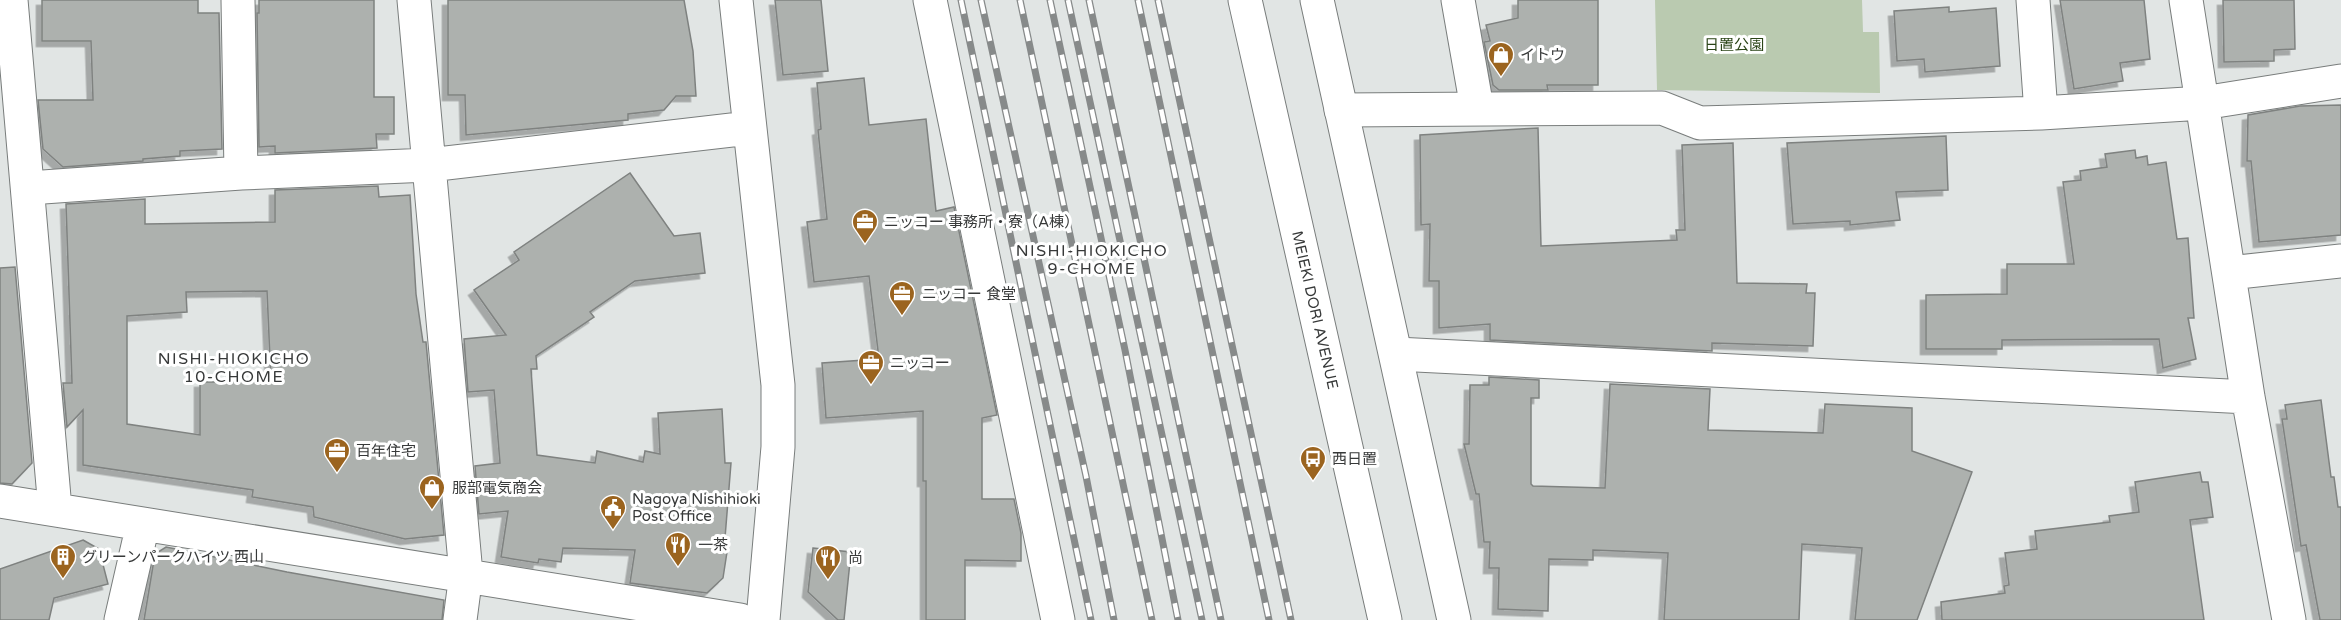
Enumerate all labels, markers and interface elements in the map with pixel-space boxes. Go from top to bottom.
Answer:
park label: 日置公園 [1704,36,1764,54]
shop icon: イトウ [1486,40,1516,78]
place label: イトウ [1520,46,1565,64]
office icon: ニッコー 事務所・寮（A棟） [850,207,880,245]
place label: ニッコー 事務所・寮（A棟） [884,213,1079,231]
street label: MEIEKI DORI AVENUE [1288,229,1342,391]
district label: NISHI-HIOKICHO 9-CHOME [1016,241,1168,279]
office icon: ニッコー 食堂 [887,279,917,317]
place label: ニッコー 食堂 [922,285,1016,303]
office icon: ニッコー [856,348,886,386]
district label: NISHI-HIOKICHO 10-CHOME [158,349,310,387]
place label: ニッコー [890,354,950,372]
office icon: 百年住宅 [322,436,352,474]
place label: 百年住宅 [356,442,416,460]
bus stop icon: 西日置 [1298,444,1328,482]
place label: 西日置 [1332,450,1377,468]
shop icon: 服部電気商会 [417,473,447,511]
place label: 服部電気商会 [452,479,542,497]
place label: Nagoya Nishihioki Post Office [632,490,761,525]
public building icon: Nagoya Nishihioki Post Office [598,493,628,531]
restaurant icon: 一茶 [663,530,693,568]
place label: 一茶 [698,536,728,554]
building icon: グリーンパークハイツ 西山 [48,542,78,580]
restaurant icon: 尚 [813,543,843,581]
place label: グリーンパークハイツ 西山 [82,548,264,566]
place label: 尚 [848,549,863,567]

